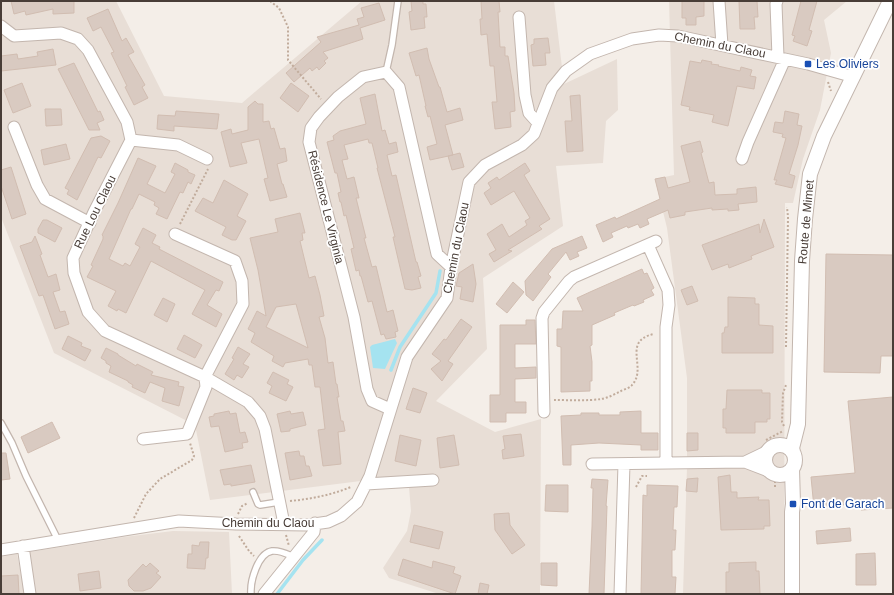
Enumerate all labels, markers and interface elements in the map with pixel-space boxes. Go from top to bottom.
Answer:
street label: Chemin du Claou [673,29,767,61]
place label: Les Oliviers [816,57,879,71]
marker: Les Oliviers [803,59,813,69]
street label: Résidence Le Virginia [305,149,347,266]
street label: Rue Lou Claou [71,173,119,251]
street label: Route de Mimet [795,179,817,265]
street label: Chemin du Claou [440,201,472,295]
place label: Font de Garach [801,497,884,511]
marker: Font de Garach [788,499,798,509]
street label: Chemin du Claou [222,516,314,530]

